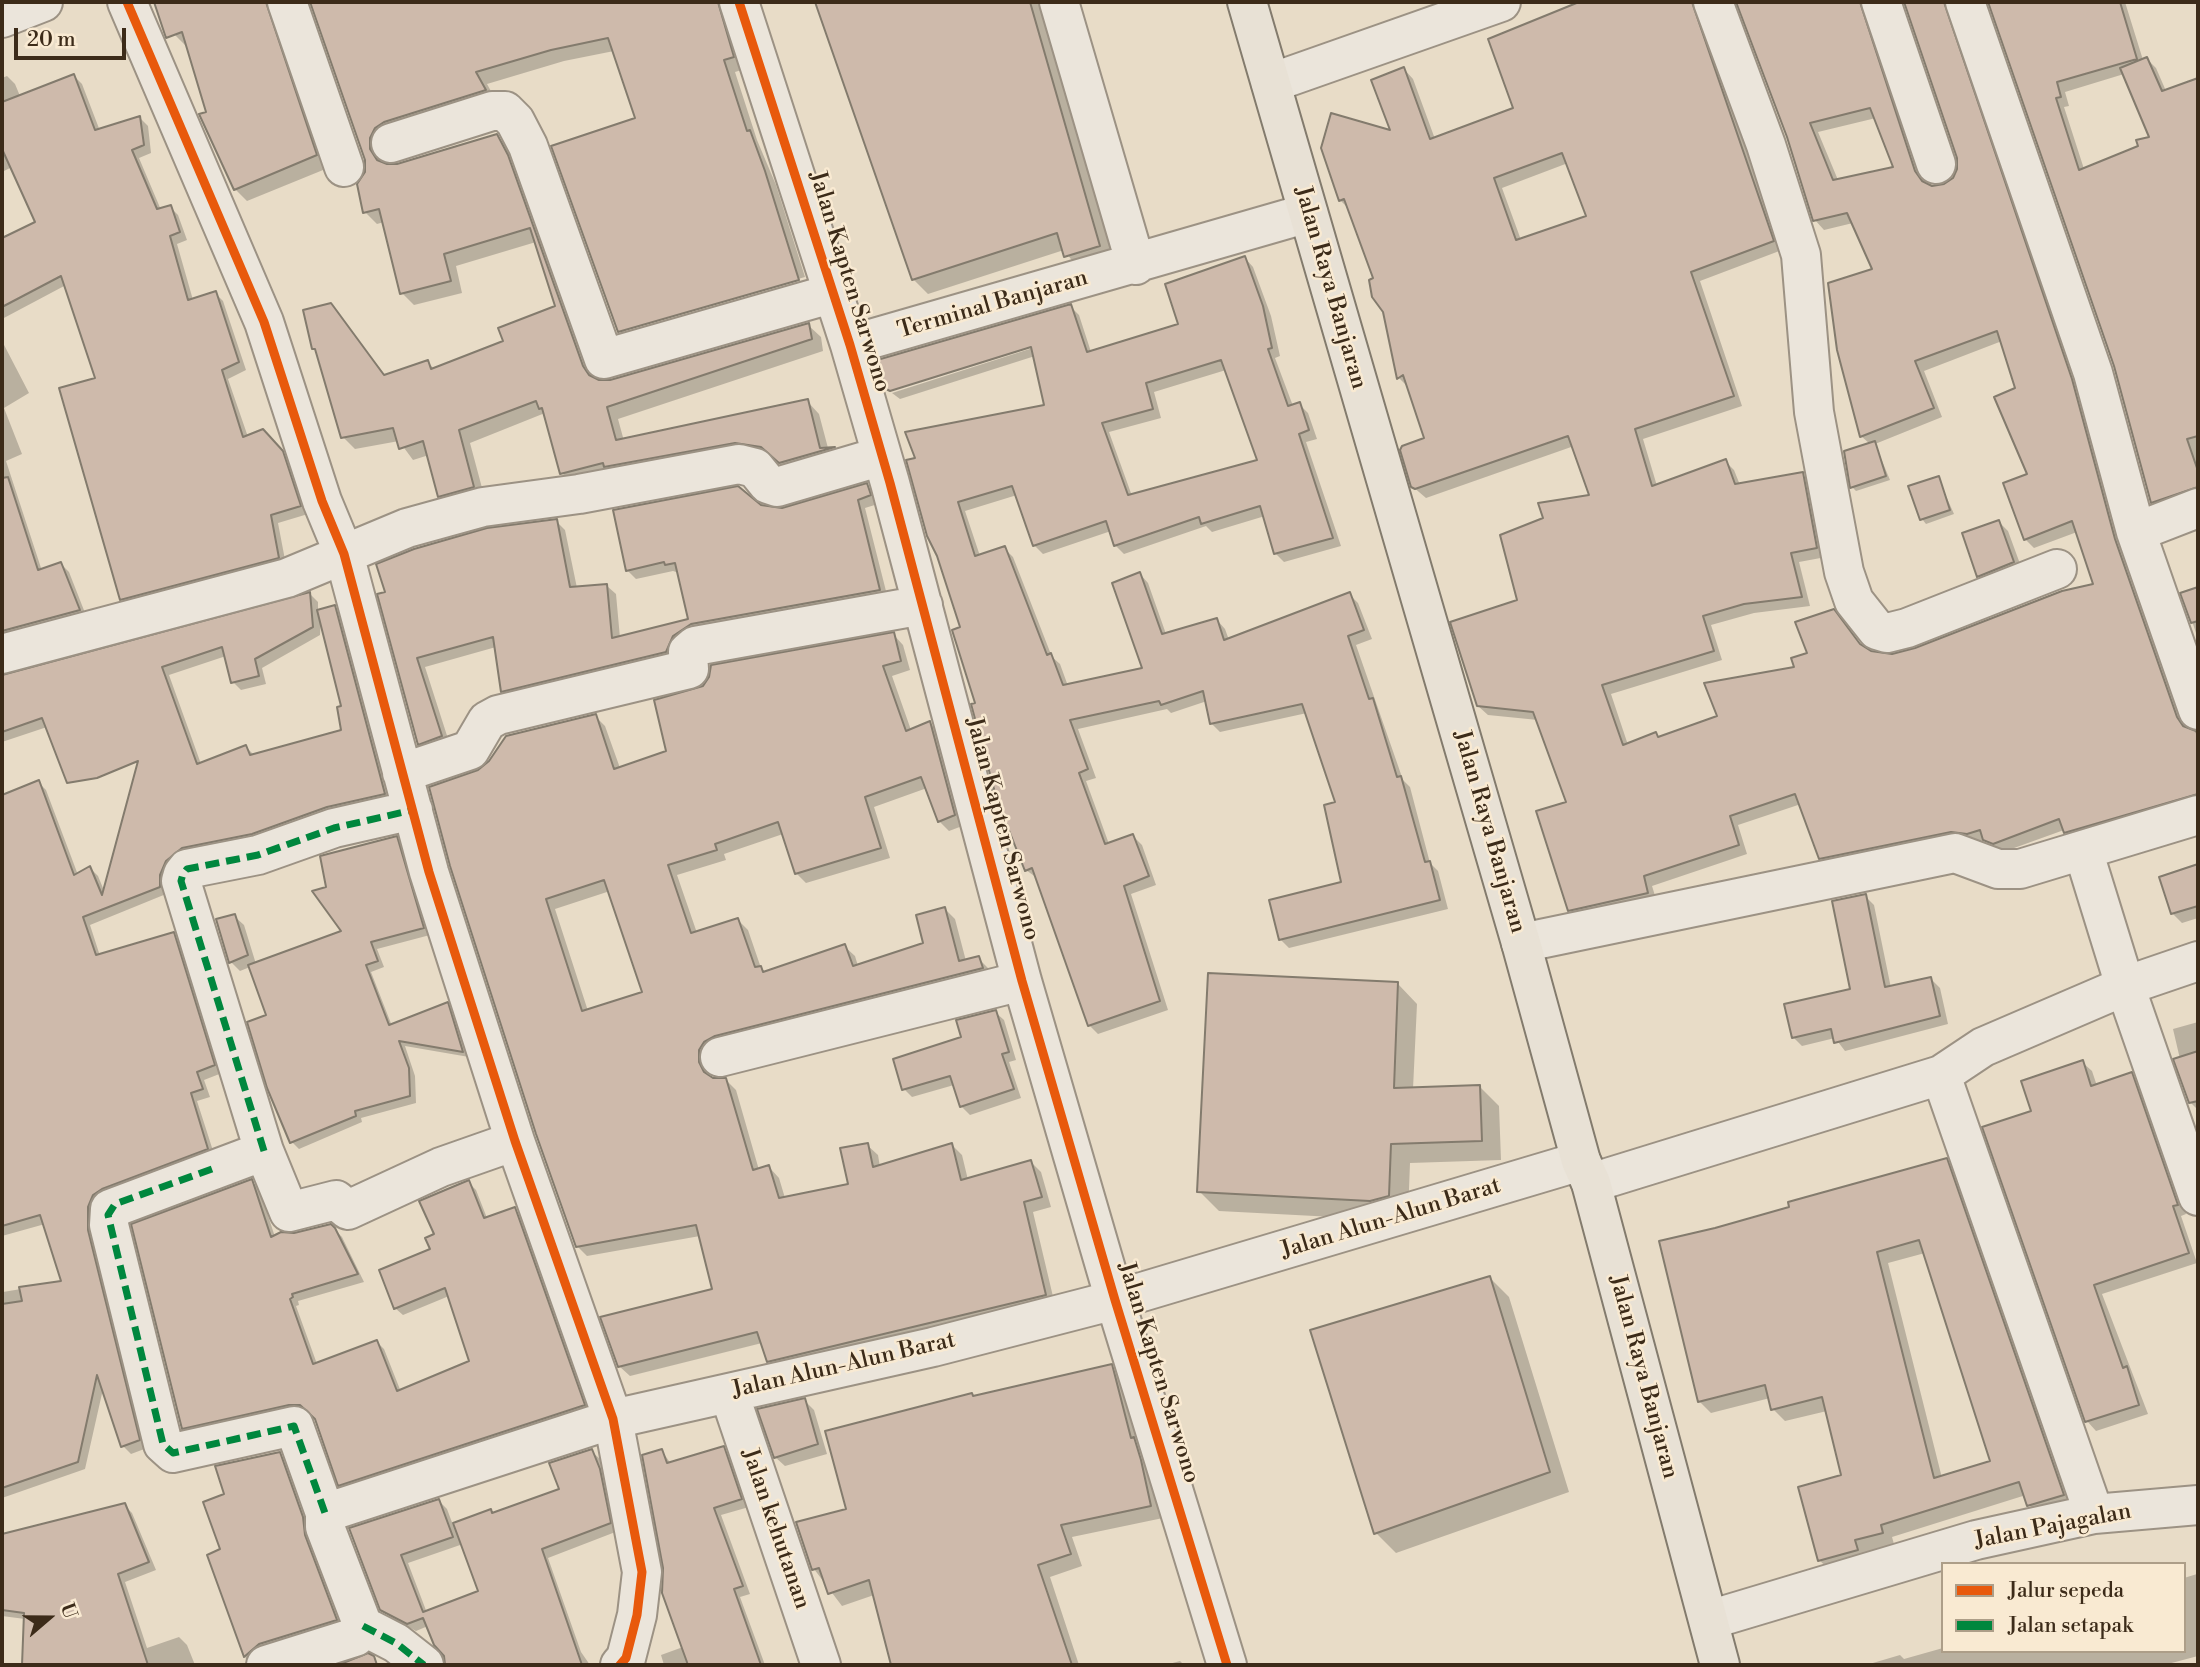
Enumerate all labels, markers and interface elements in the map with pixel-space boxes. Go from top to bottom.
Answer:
scale bar [18,14,130,58]
text: 20 m [27,27,76,53]
street label: Jalan Kapten Sarwono [802,168,896,396]
street label: Jalan Raya Banjaran [1288,183,1372,393]
street label: Terminal Banjaran [895,265,1091,345]
street label: Jalan Kapten Sarwono [959,714,1045,944]
street label: Jalan Raya Banjaran [1447,727,1531,937]
street label: Jalan Alun-Alun Barat [1278,1172,1504,1266]
street label: Jalan Kapten Sarwono [1111,1259,1205,1487]
street label: Jalan Raya Banjaran [1603,1272,1683,1482]
street label: Jalan Alun-Alun Barat [730,1327,958,1405]
street label: Jalan kehutanan [735,1445,815,1613]
street label: Jalan Pajagalan [1972,1498,2134,1556]
legend [1941,1562,2186,1653]
text: Jalur sepeda [2008,1578,2124,1604]
north arrow [14,1583,84,1653]
text: U [55,1600,83,1622]
text: Jalan setapak [2008,1613,2133,1639]

